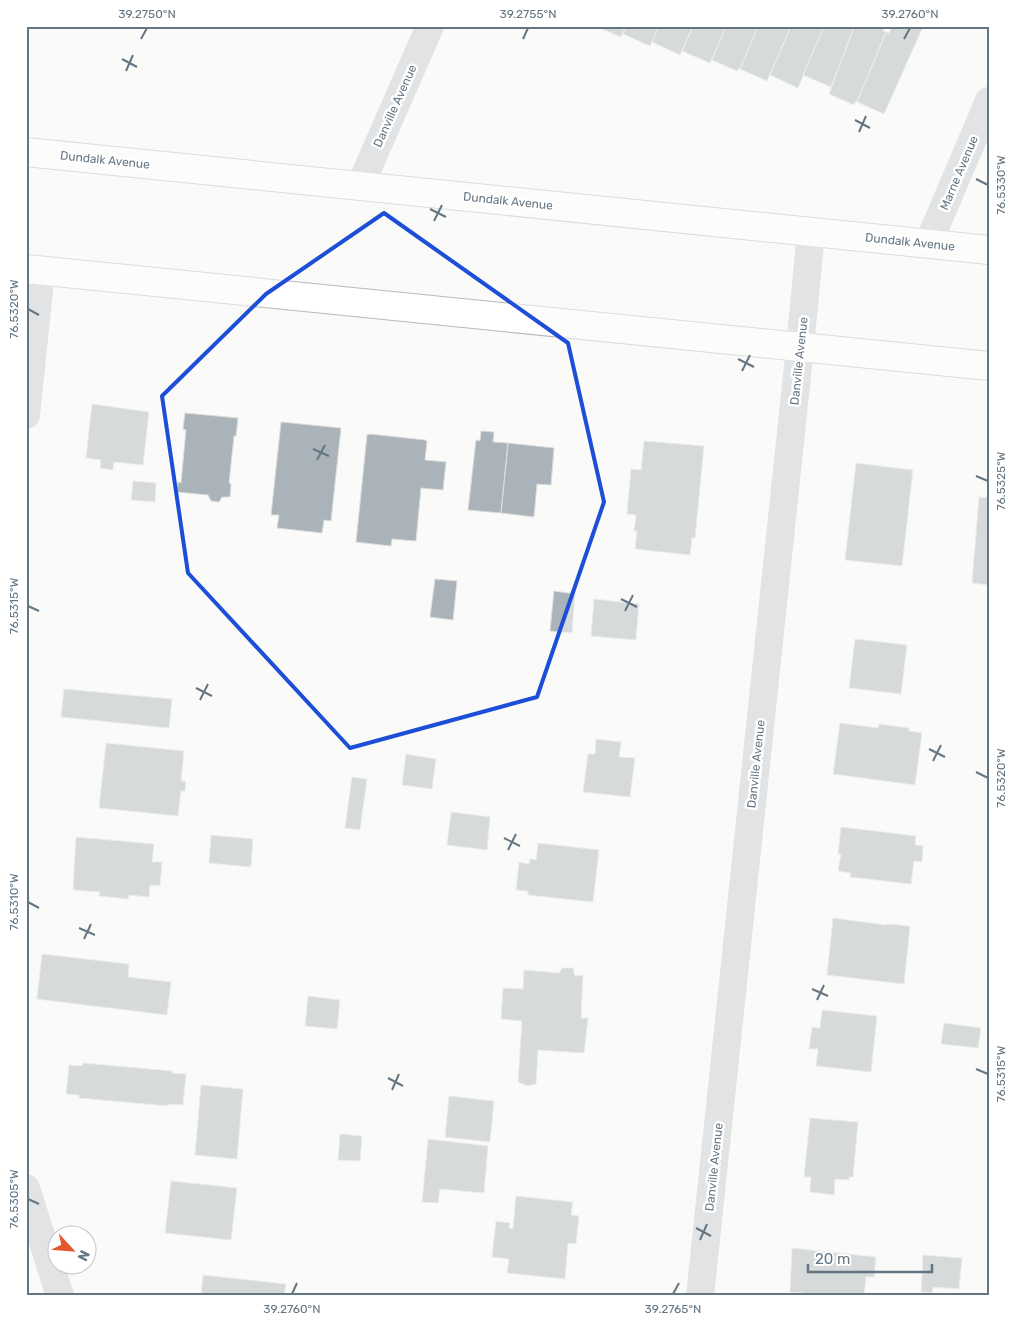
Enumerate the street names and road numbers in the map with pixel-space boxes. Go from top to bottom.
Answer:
street label: Danville Avenue [371,62,420,149]
street label: Marne Avenue [937,133,981,212]
street label: Dundalk Avenue [59,148,151,172]
street label: Dundalk Avenue [462,189,554,213]
street label: Dundalk Avenue [864,230,956,254]
street label: Danville Avenue [787,316,811,406]
street label: Danville Avenue [744,719,768,809]
street label: Danville Avenue [702,1122,726,1212]

